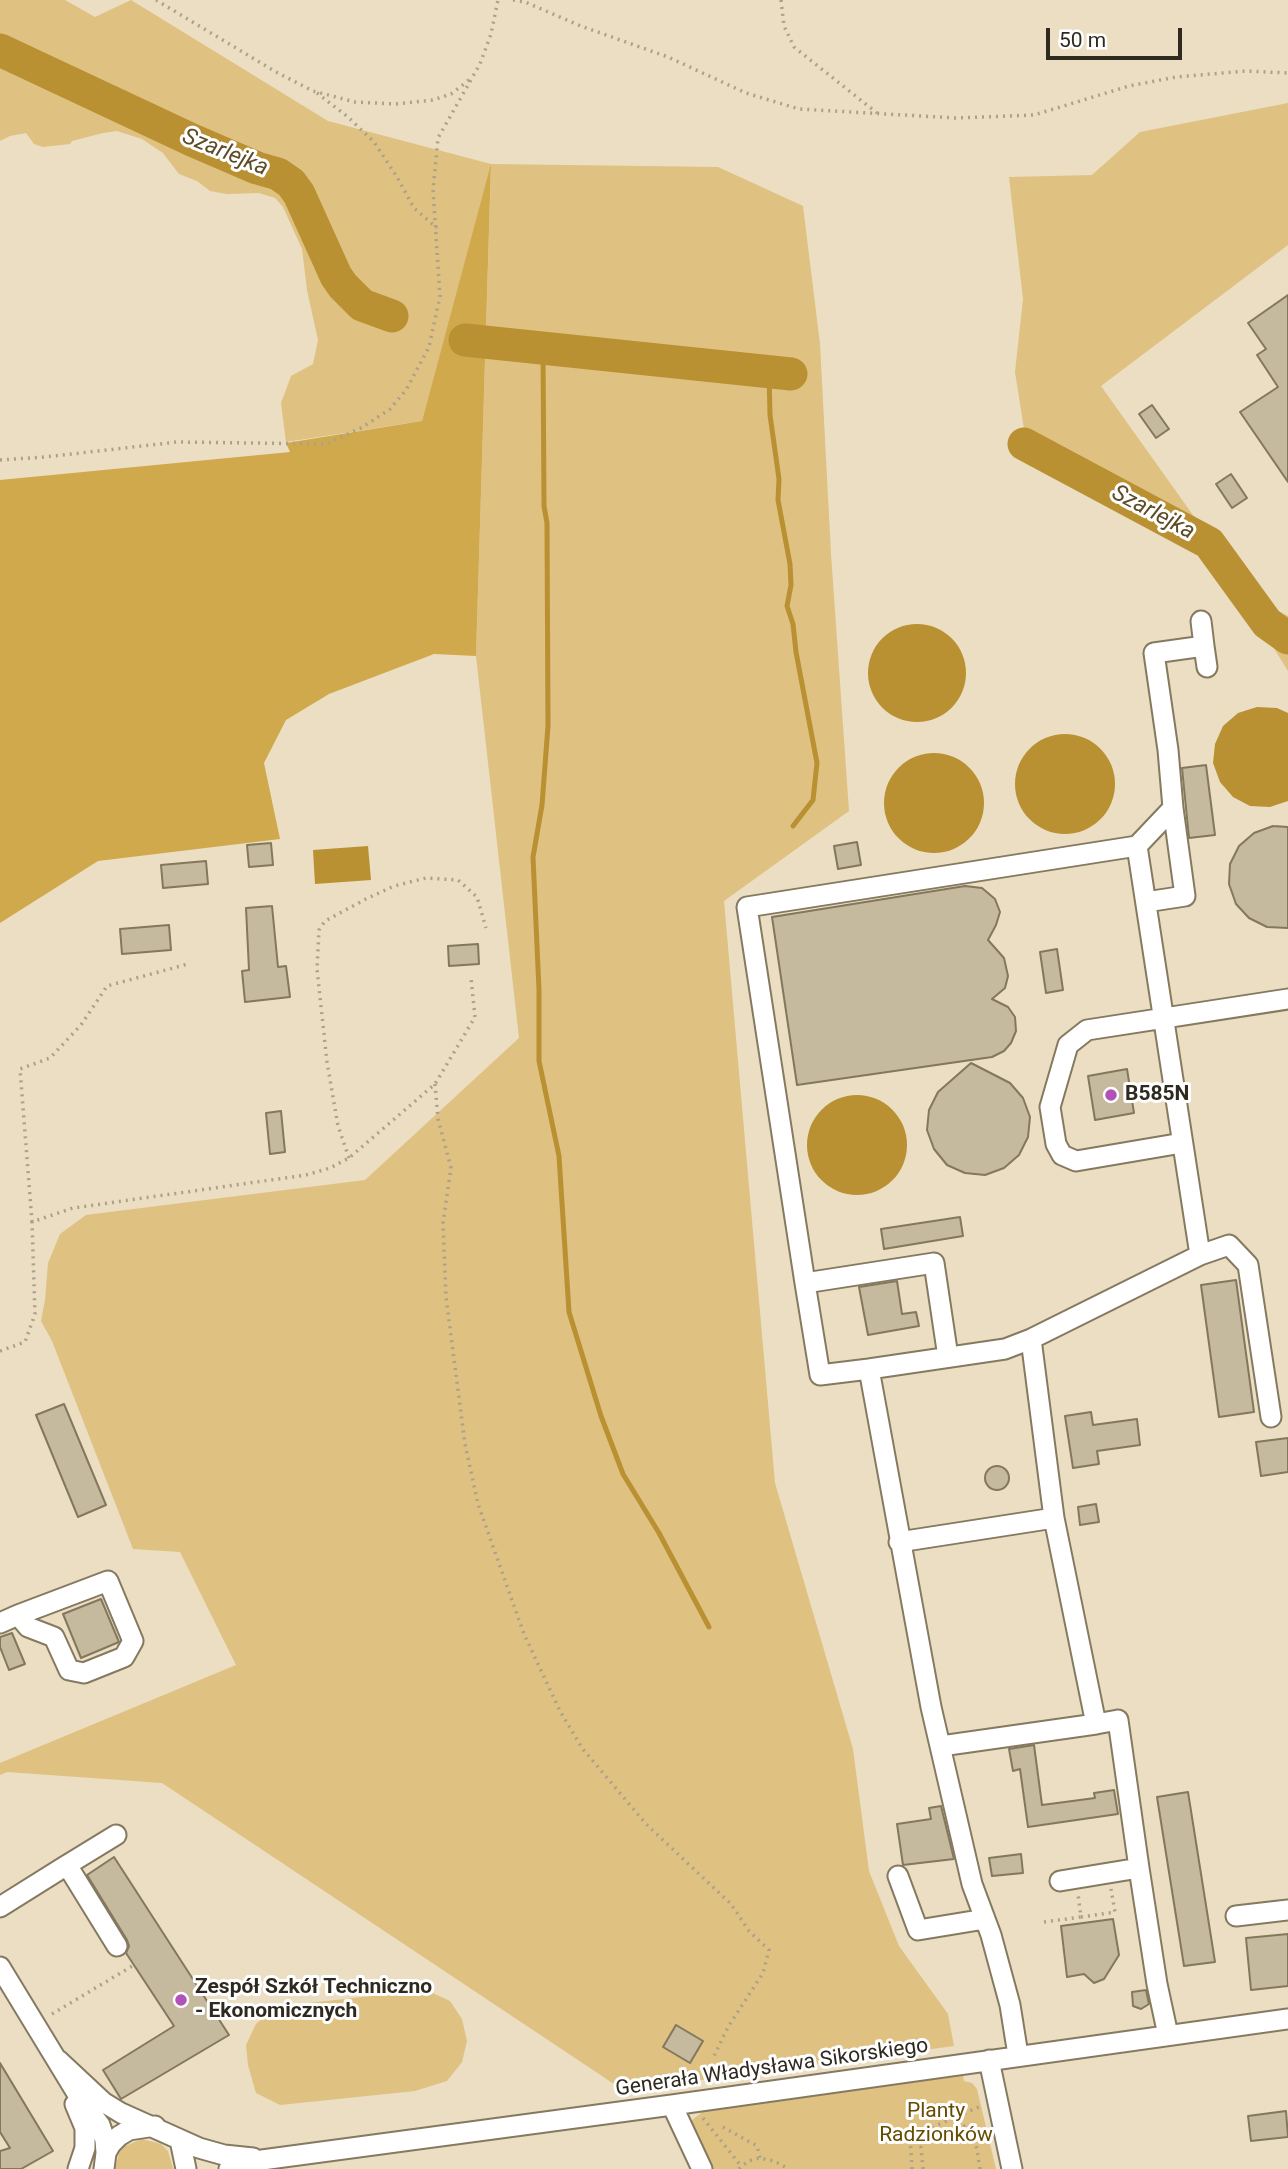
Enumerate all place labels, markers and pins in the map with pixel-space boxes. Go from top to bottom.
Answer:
place label: B585N [1125,1082,1189,1108]
marker: B585N [1103,1087,1119,1103]
place label: Zespół Szkół Techniczno - Ekonomicznych [195,1975,432,2025]
marker: Zespół Szkół Techniczno - Ekonomicznych [173,1992,189,2008]

